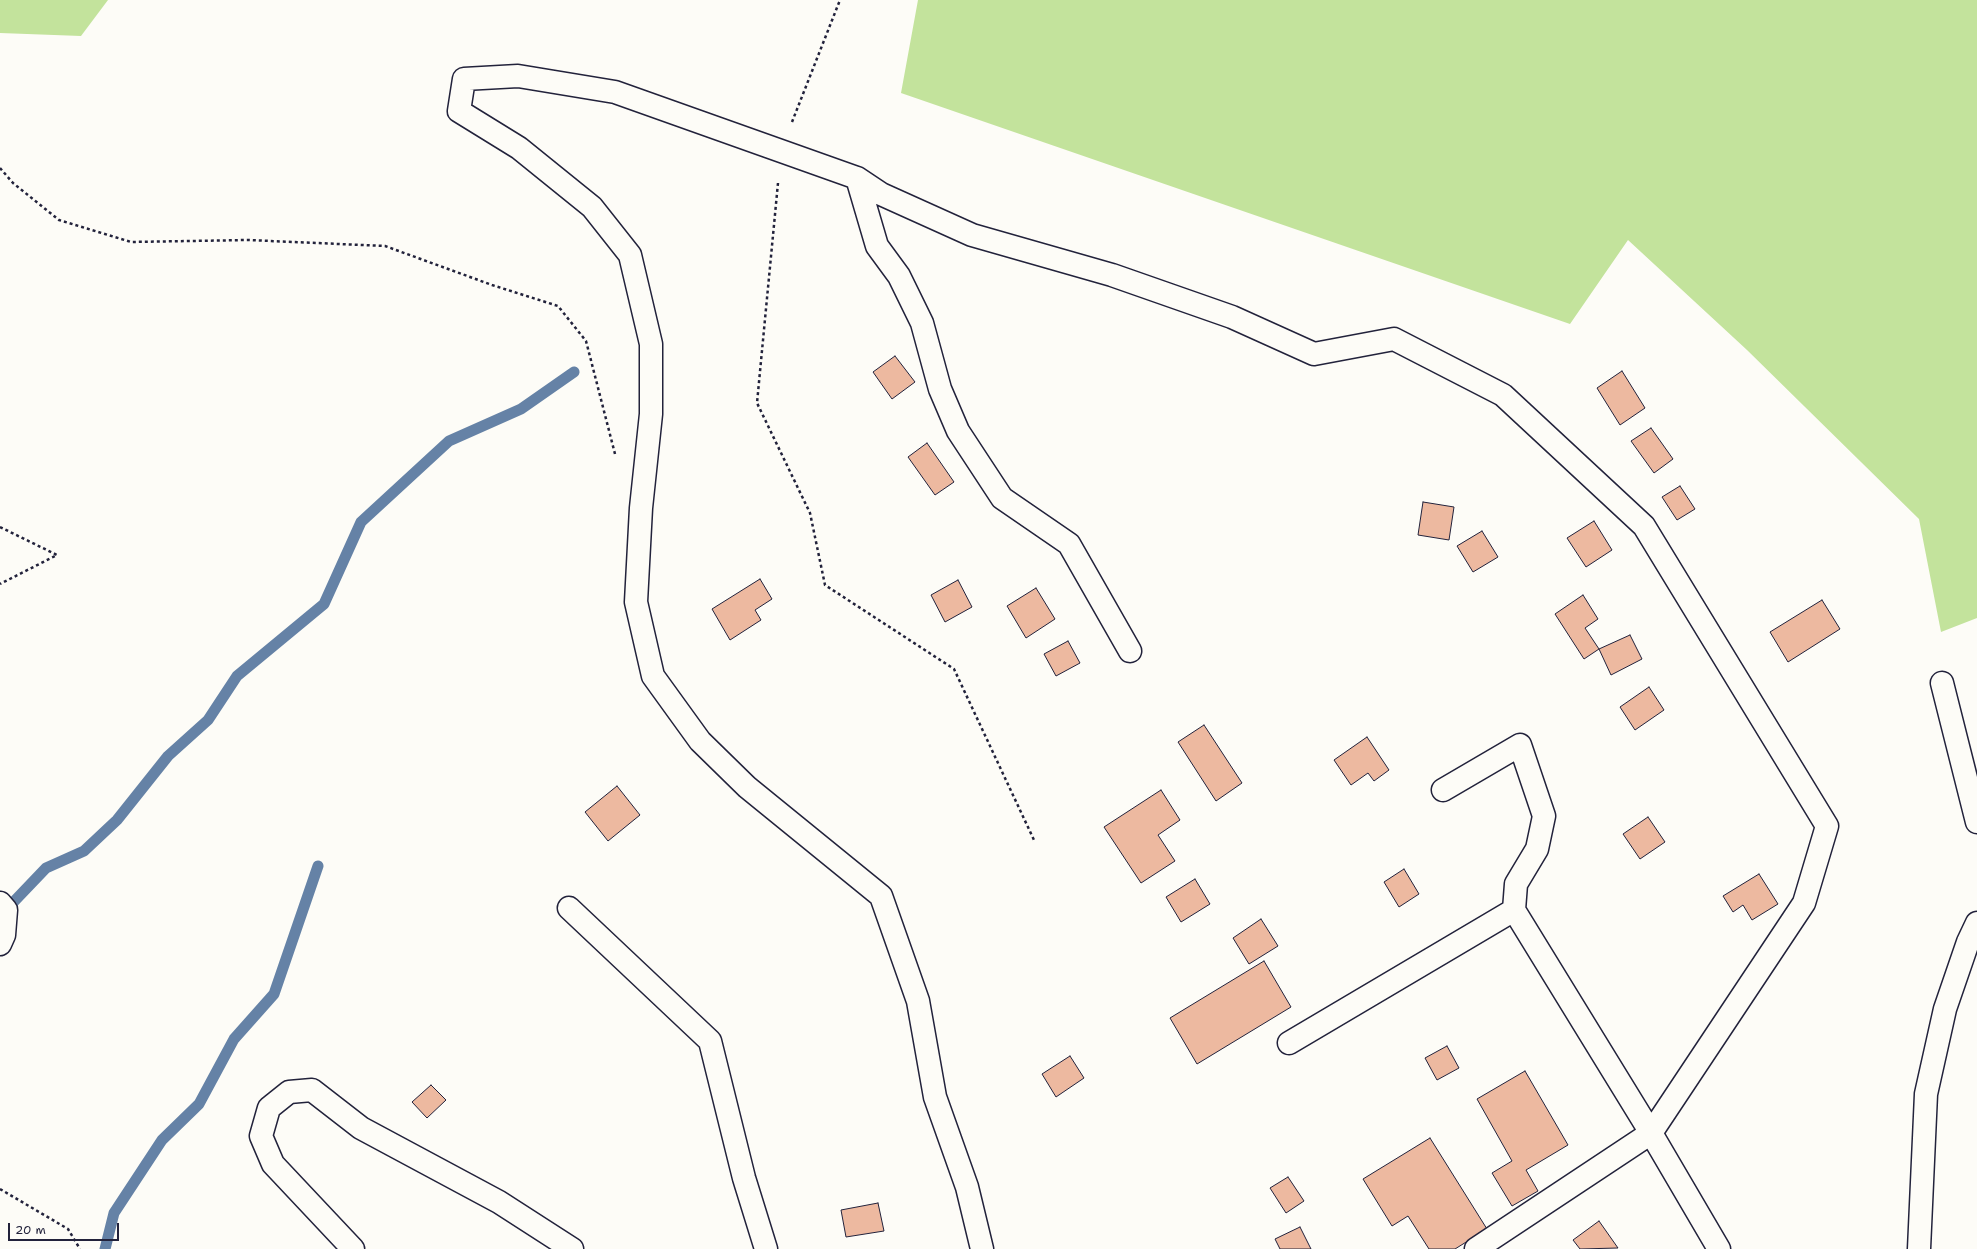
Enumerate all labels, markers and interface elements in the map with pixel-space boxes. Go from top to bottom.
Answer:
scale bar [10,1215,121,1241]
text: 20 m [15,1222,46,1238]

